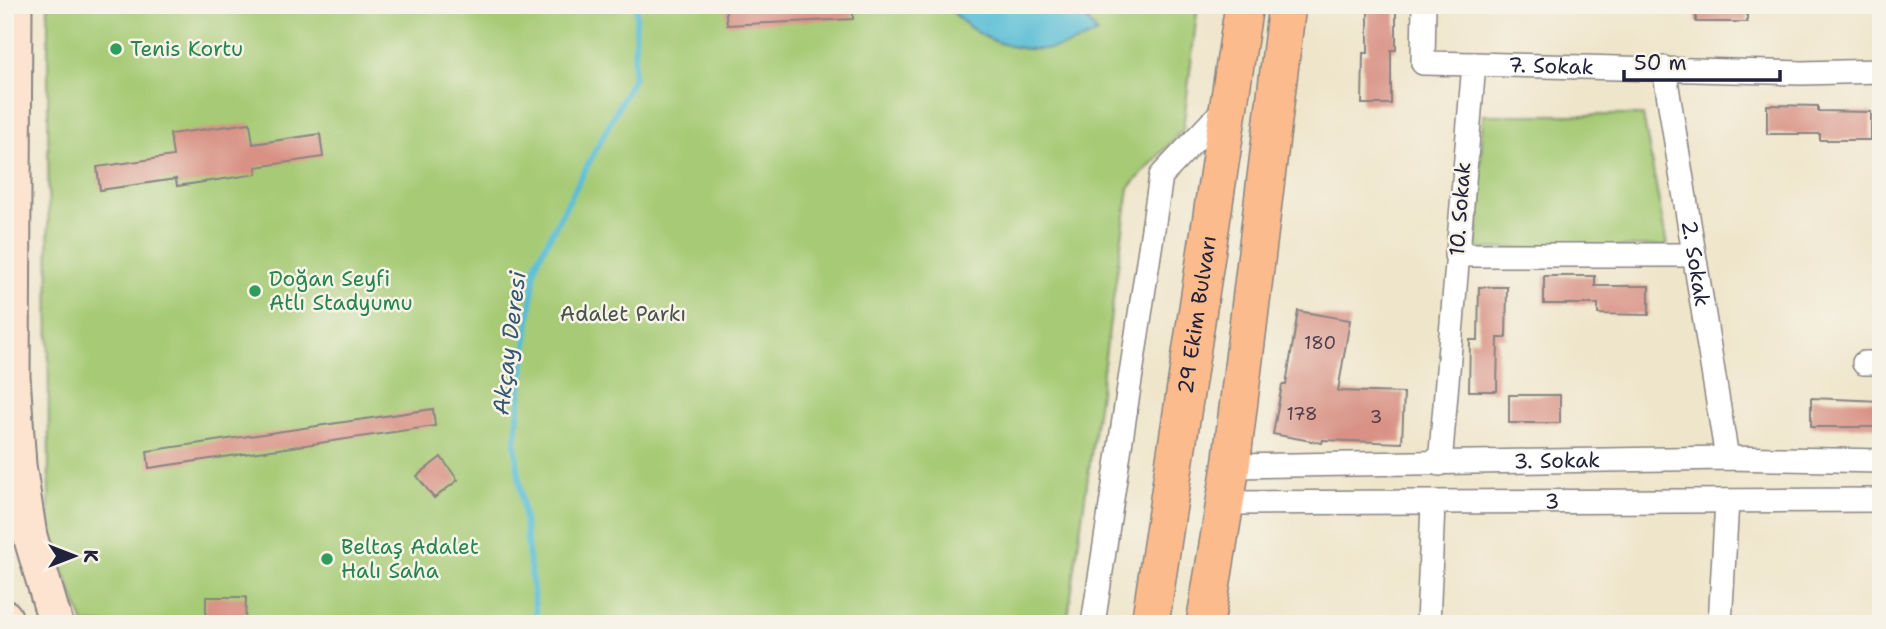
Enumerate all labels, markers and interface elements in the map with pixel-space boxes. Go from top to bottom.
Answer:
place label: Tenis Kortu [130,35,243,63]
scale bar [1624,38,1779,82]
marker: Tenis Kortu [108,41,124,57]
text: 50 m [1634,49,1687,77]
street label: 7. Sokak [1508,51,1594,81]
street label: 10. Sokak [1443,161,1477,257]
street label: 2. Sokak [1675,218,1716,309]
street label: 29 Ekim Bulvarı [1171,233,1223,396]
place label: Doğan Seyfi Atlı Stadyumu [269,265,413,317]
water label: Akçay Deresi [485,269,533,416]
marker: Doğan Seyfi Atlı Stadyumu [247,283,263,299]
park label: Adalet Parkı [560,300,686,328]
house number: 180 [1304,331,1336,355]
house number: 178 [1286,402,1318,426]
house number: 3 [1370,405,1382,429]
street label: 3. Sokak [1513,446,1601,475]
street label: 3 [1545,487,1559,516]
north arrow [38,520,108,590]
place label: Beltaş Adalet Halı Saha [341,533,479,585]
text: K [78,550,103,563]
marker: Beltaş Adalet Halı Saha [319,551,335,567]

